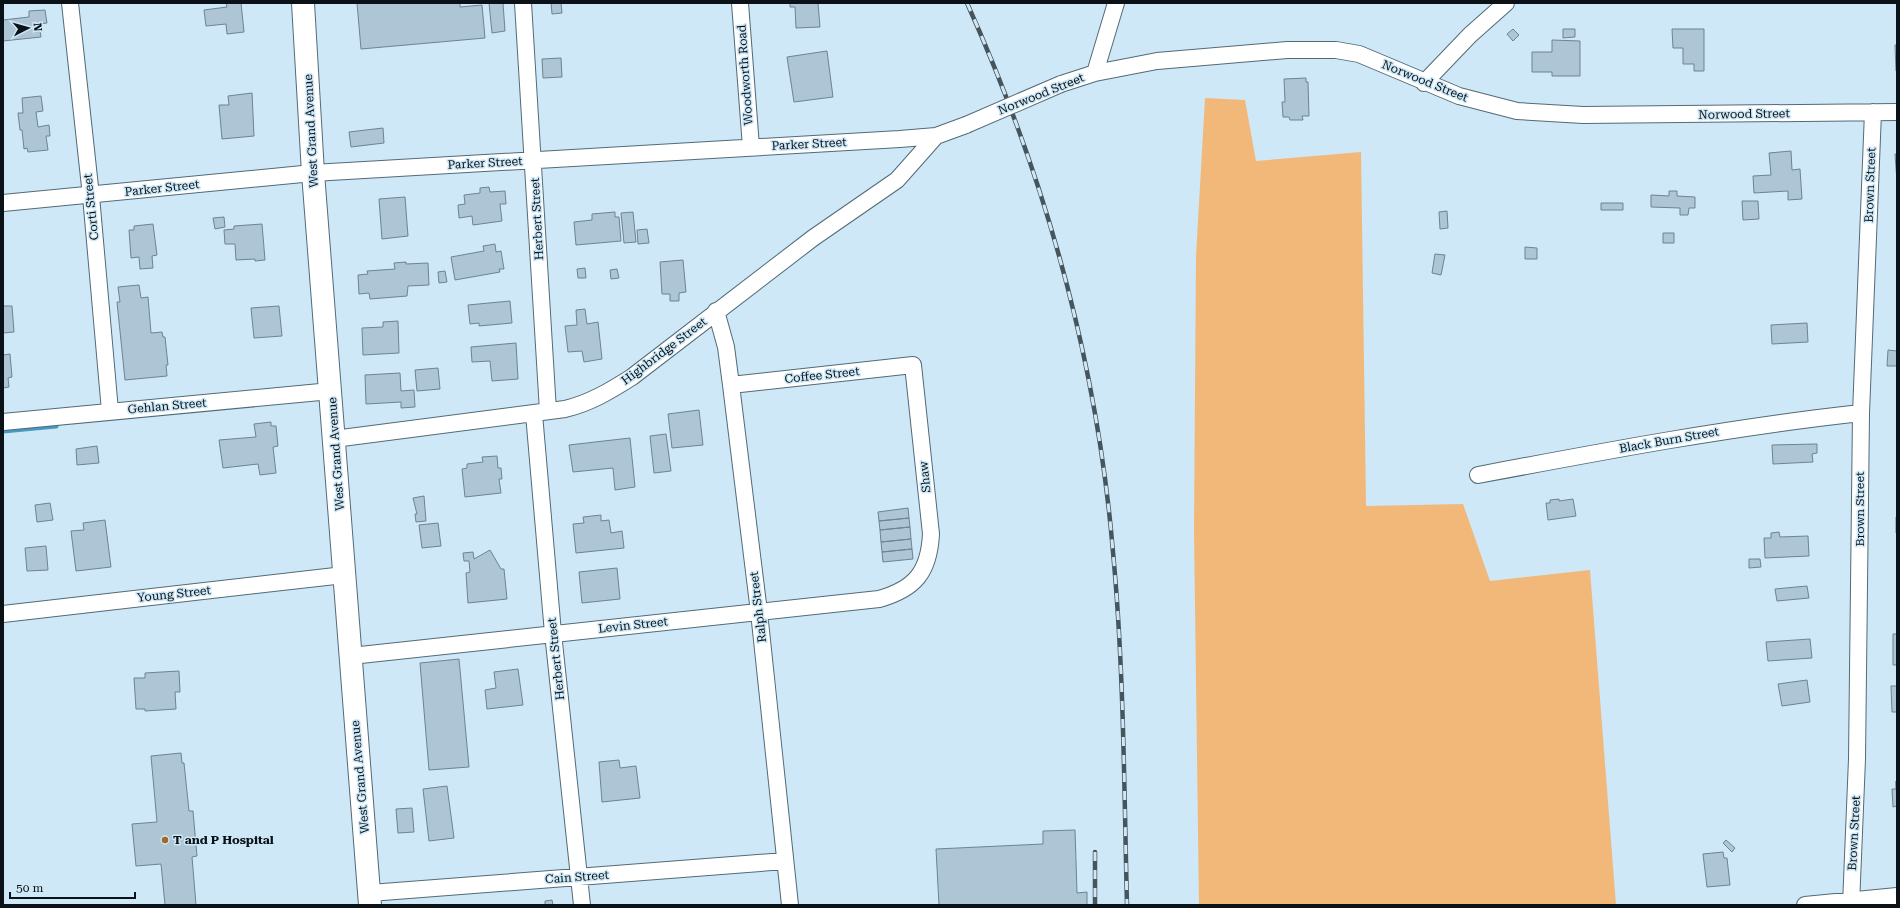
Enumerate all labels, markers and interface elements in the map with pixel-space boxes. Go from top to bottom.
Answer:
north arrow [8,8,48,48]
text: N [31,22,44,32]
street label: Woodworth Road [734,24,756,126]
street label: Norwood Street [1380,57,1471,105]
street label: Norwood Street [996,70,1087,118]
street label: West Grand Avenue [301,73,321,188]
street label: Norwood Street [1698,106,1790,122]
street label: Parker Street [771,135,847,153]
street label: Brown Street [1862,147,1878,223]
street label: Parker Street [447,154,523,172]
street label: Corti Street [80,172,101,241]
street label: Parker Street [124,177,201,199]
street label: Herbert Street [528,177,546,261]
street label: Highbridge Street [619,314,710,388]
street label: Coffee Street [784,364,861,386]
street label: Gehlan Street [127,396,207,416]
street label: West Grand Avenue [325,396,347,511]
street label: Black Burn Street [1618,424,1720,456]
street label: Shaw [916,461,934,493]
street label: Brown Street [1853,471,1867,547]
street label: Ralph Street [747,570,769,643]
street label: Young Street [136,583,212,605]
street label: Levin Street [597,614,669,636]
street label: Herbert Street [545,617,567,701]
street label: West Grand Avenue [348,719,372,834]
street label: Brown Street [1845,795,1863,871]
place label: T and P Hospital [173,833,274,847]
marker: T and P Hospital [160,835,170,845]
street label: Cain Street [545,868,610,886]
scale bar [10,874,135,900]
text: 50 m [16,881,43,895]

